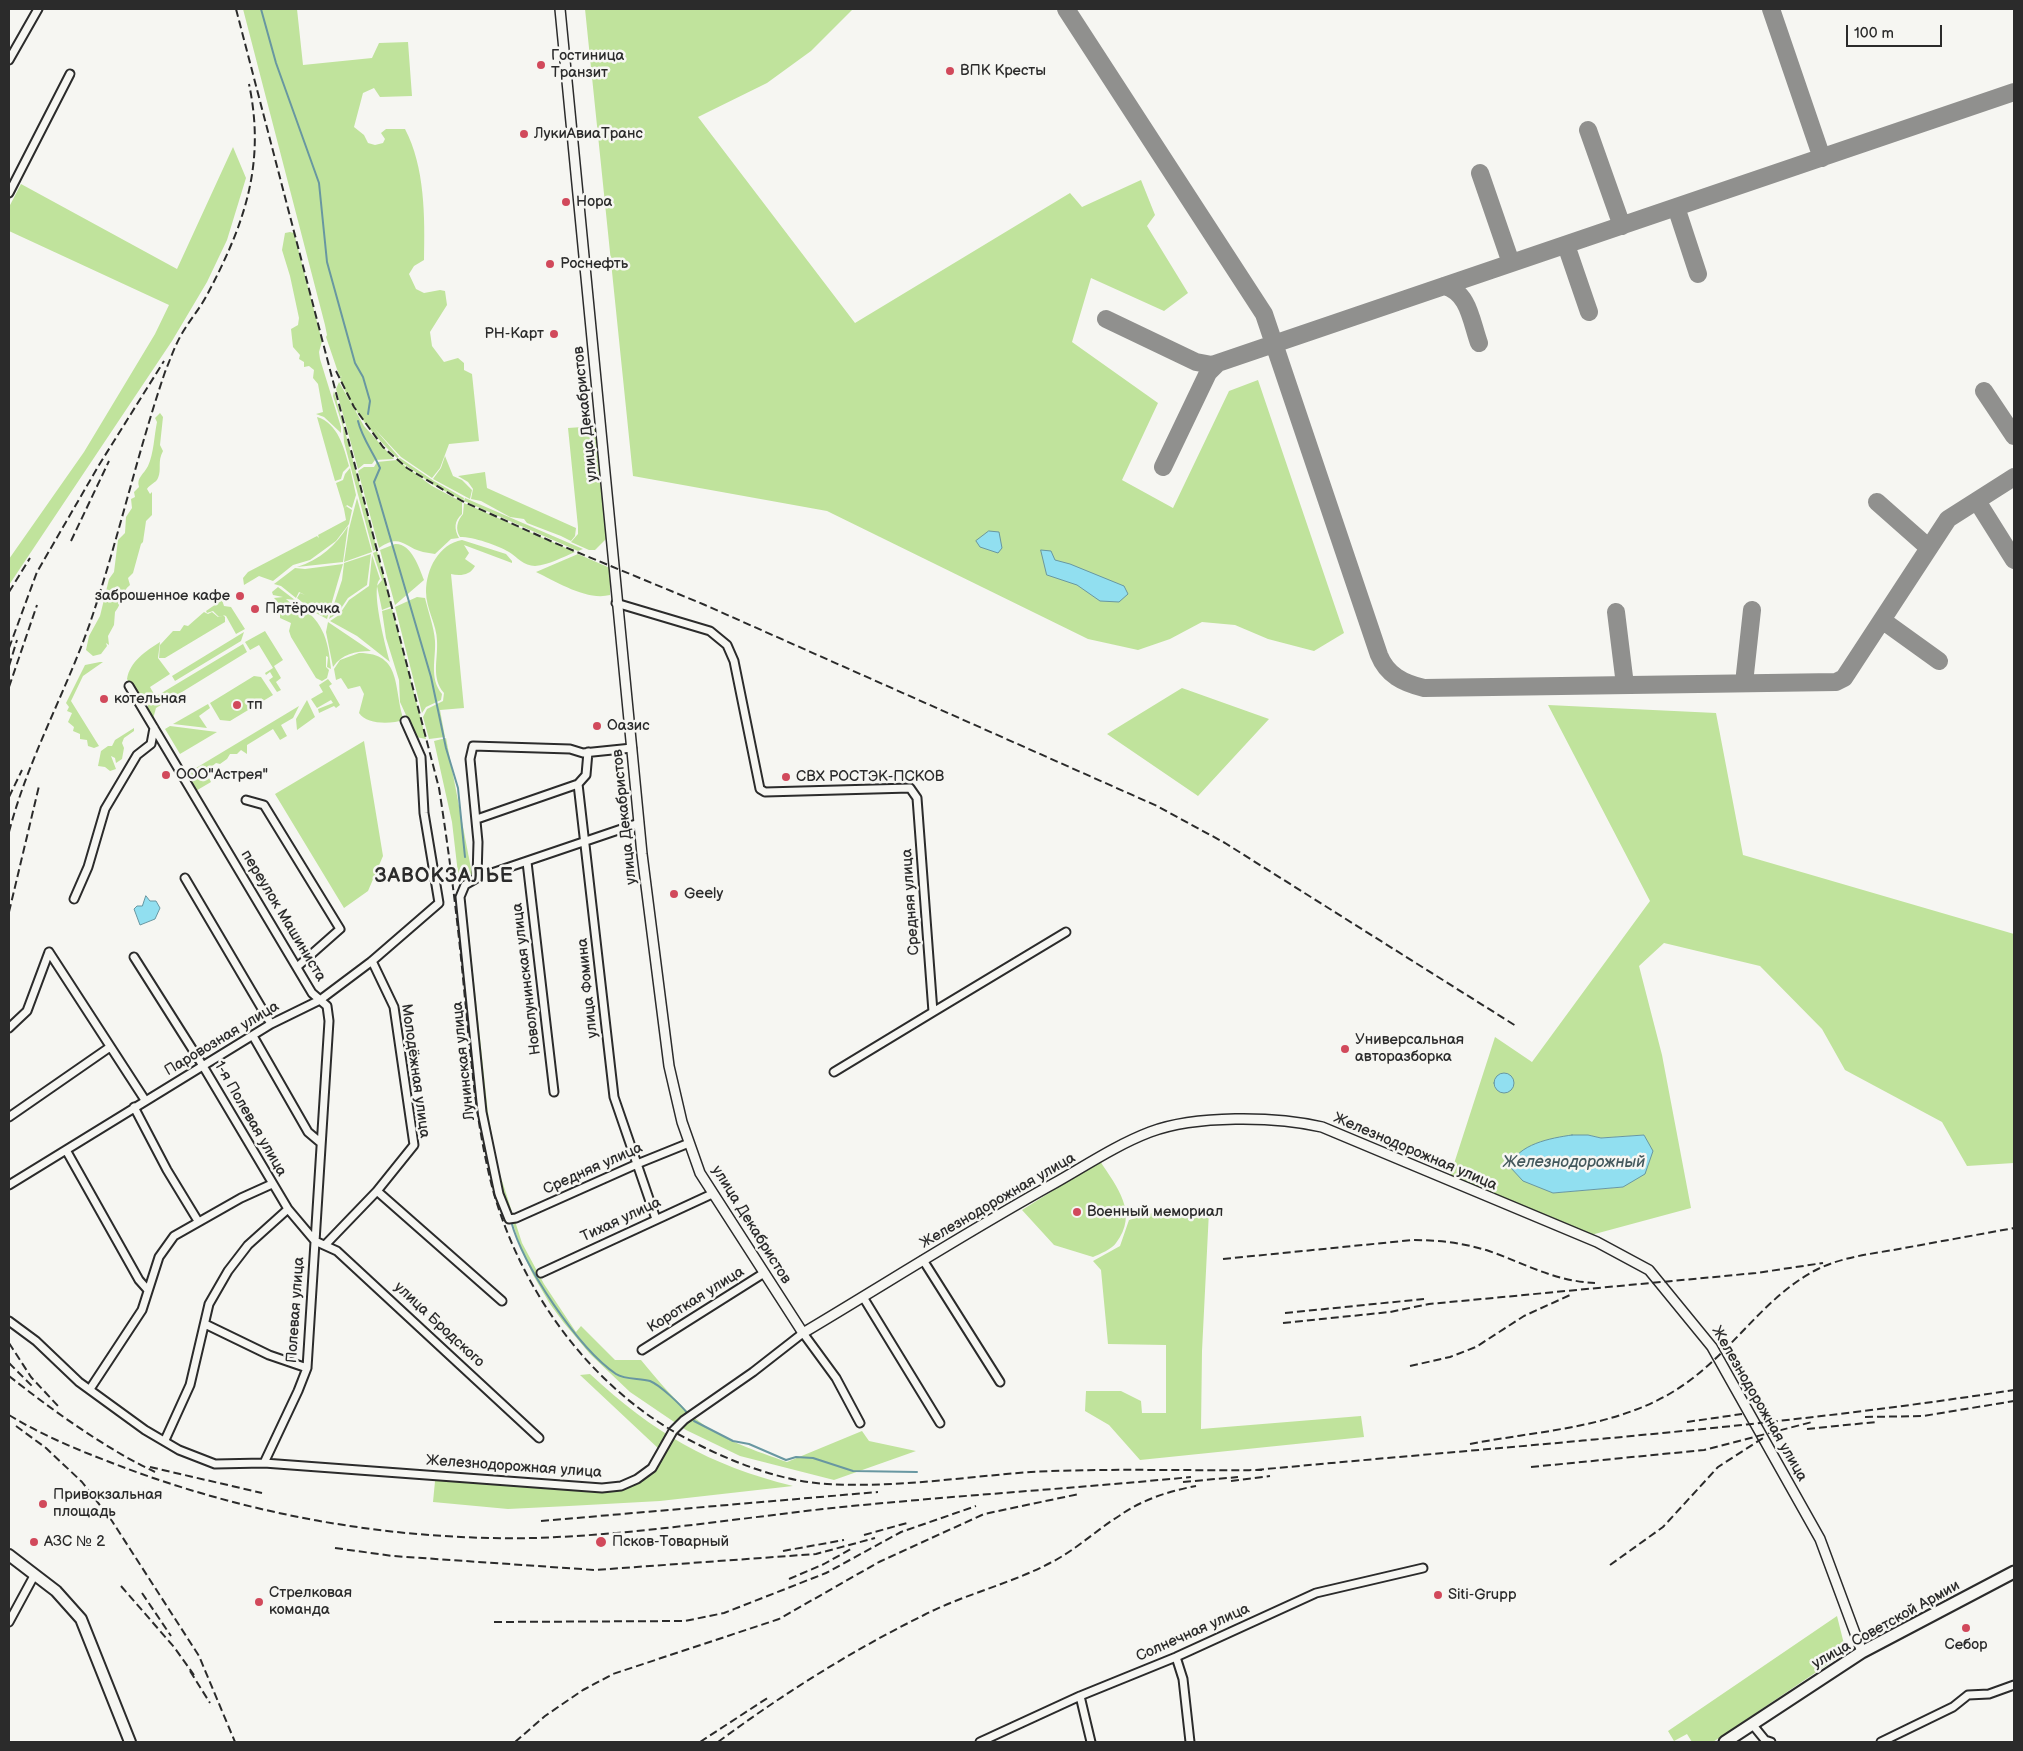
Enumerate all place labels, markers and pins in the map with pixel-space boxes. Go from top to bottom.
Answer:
place label: Гостиница Транзит [551,47,624,82]
marker: Гостиница Транзит [535,59,547,71]
place label: ВПК Кресты [960,62,1046,80]
marker: ВПК Кресты [944,65,956,77]
place label: ЛукиАвиаТранс [534,125,643,143]
marker: ЛукиАвиаТранс [518,128,530,140]
place label: Нора [576,193,612,211]
marker: Нора [560,196,572,208]
place label: Роснефть [560,255,628,273]
marker: Роснефть [544,258,556,270]
place label: РН-Карт [484,325,544,343]
marker: РН-Карт [548,328,560,340]
place label: заброшенное кафе [95,587,230,605]
marker: заброшенное кафе [234,590,246,602]
place label: Пятёрочка [265,600,340,618]
marker: Пятёрочка [249,603,261,615]
place label: котельная [114,690,186,708]
marker: котельная [98,693,110,705]
place label: тп [247,696,263,714]
marker: тп [231,699,243,711]
place label: Оазис [607,717,650,735]
marker: Оазис [591,720,603,732]
place label: ООО"Астрея" [176,766,268,784]
place label: СВХ РОСТЭК-ПСКОВ [796,768,944,786]
marker: ООО"Астрея" [160,769,172,781]
marker: СВХ РОСТЭК-ПСКОВ [780,771,792,783]
place label: Geely [684,885,723,903]
marker: Geely [668,888,680,900]
place label: Универсальная авторазборка [1355,1031,1464,1066]
marker: Универсальная авторазборка [1339,1043,1351,1055]
place label: Военный мемориал [1087,1203,1223,1221]
marker: Военный мемориал [1071,1206,1083,1218]
place label: Привокзальная площадь [53,1486,162,1521]
marker: Привокзальная площадь [37,1498,49,1510]
place label: АЗС № 2 [44,1533,105,1551]
place label: Псков-Товарный [612,1533,729,1551]
marker: Псков-Товарный [594,1535,608,1549]
marker: АЗС № 2 [28,1536,40,1548]
place label: Стрелковая команда [269,1584,352,1619]
place label: Siti-Grupp [1448,1586,1517,1604]
marker: Siti-Grupp [1432,1589,1444,1601]
marker: Стрелковая команда [253,1596,265,1608]
marker: Себор [1960,1622,1972,1634]
place label: Себор [1944,1636,1988,1654]

